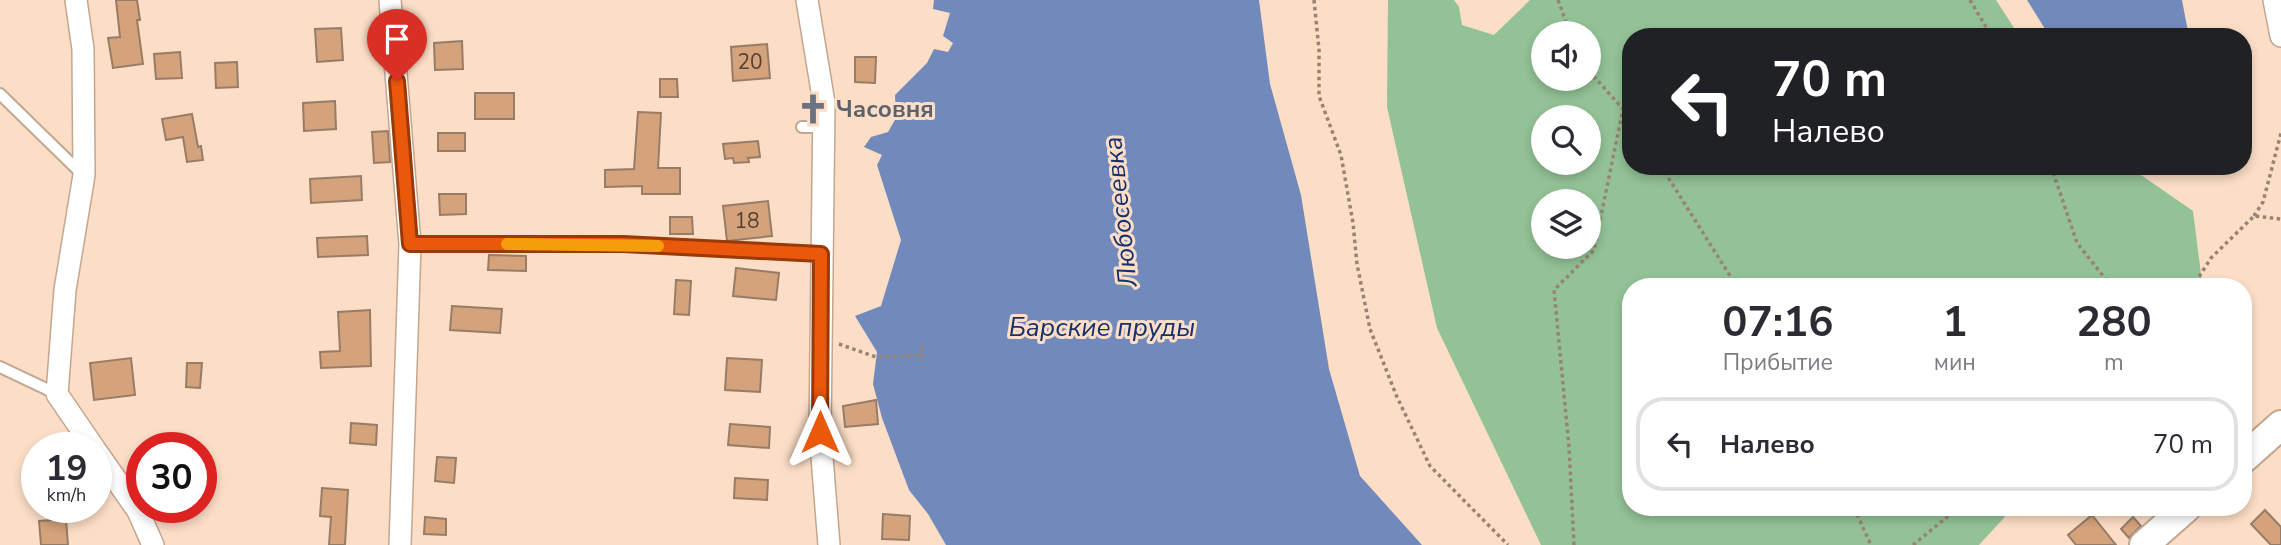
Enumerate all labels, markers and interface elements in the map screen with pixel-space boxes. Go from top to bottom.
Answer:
pin [367,9,427,81]
icon: arrive [378,20,416,58]
map controls [1531,21,1601,259]
button: sound [1531,21,1601,91]
text: 70 m [1772,46,1887,113]
house number: 20 [737,48,763,76]
icon: left [1657,56,1748,147]
church icon: Часовня [796,92,830,126]
place label: Часовня [836,93,934,125]
button: search [1531,105,1601,175]
text: Налево [1772,110,1885,153]
water label: Любосеевка [1095,135,1146,290]
button: layers [1531,189,1601,259]
house number: 18 [734,207,760,235]
text: 07:16 [1722,294,1833,351]
text: 1 [1942,294,1967,351]
text: 280 [2076,294,2152,351]
water label: Барские пруды [1009,310,1195,345]
text: Прибытие [1723,347,1833,378]
text: мин [1934,347,1976,378]
text: m [2104,347,2124,378]
position arrow [783,395,857,469]
icon: left [1661,425,1699,463]
text: Налево [1720,427,1815,462]
text: 70 m [2153,427,2213,462]
speed limit sign: 30 [126,432,217,523]
text: 19 [45,445,88,492]
text: km/h [47,483,86,507]

